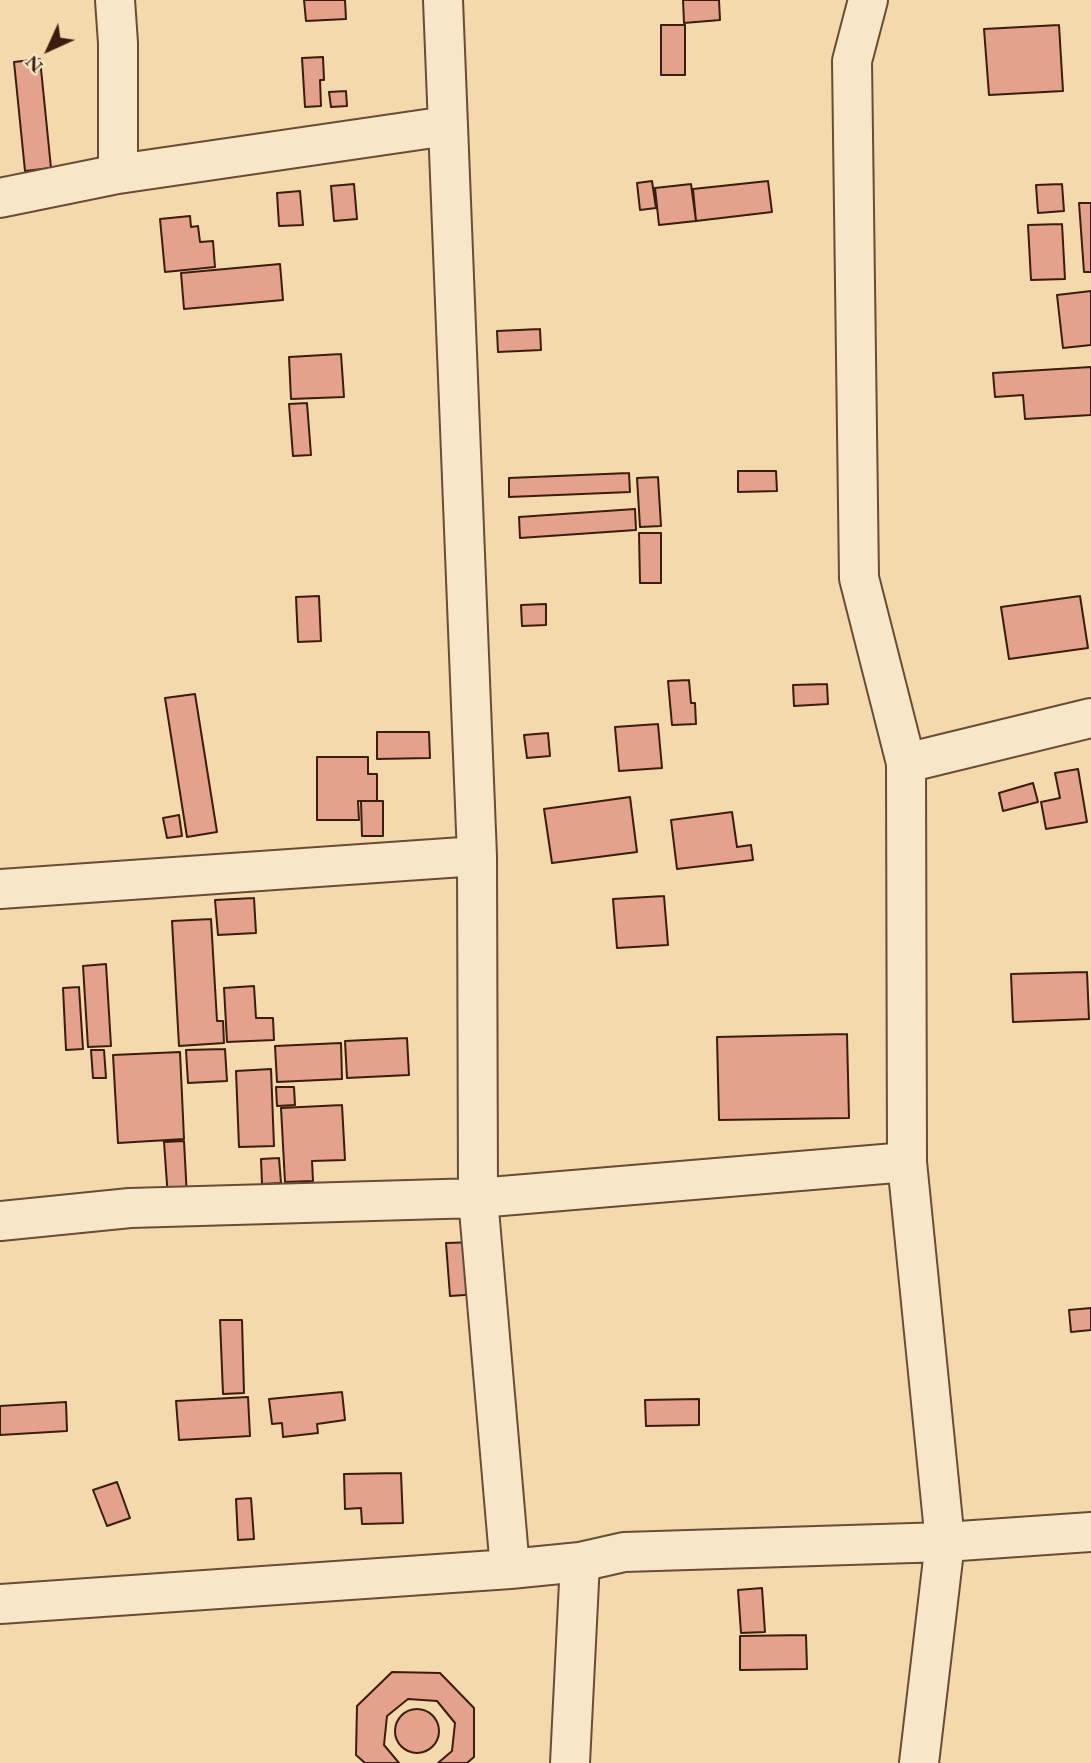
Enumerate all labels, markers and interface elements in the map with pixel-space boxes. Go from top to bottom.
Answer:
north arrow [14,14,84,84]
text: N [20,50,48,78]

